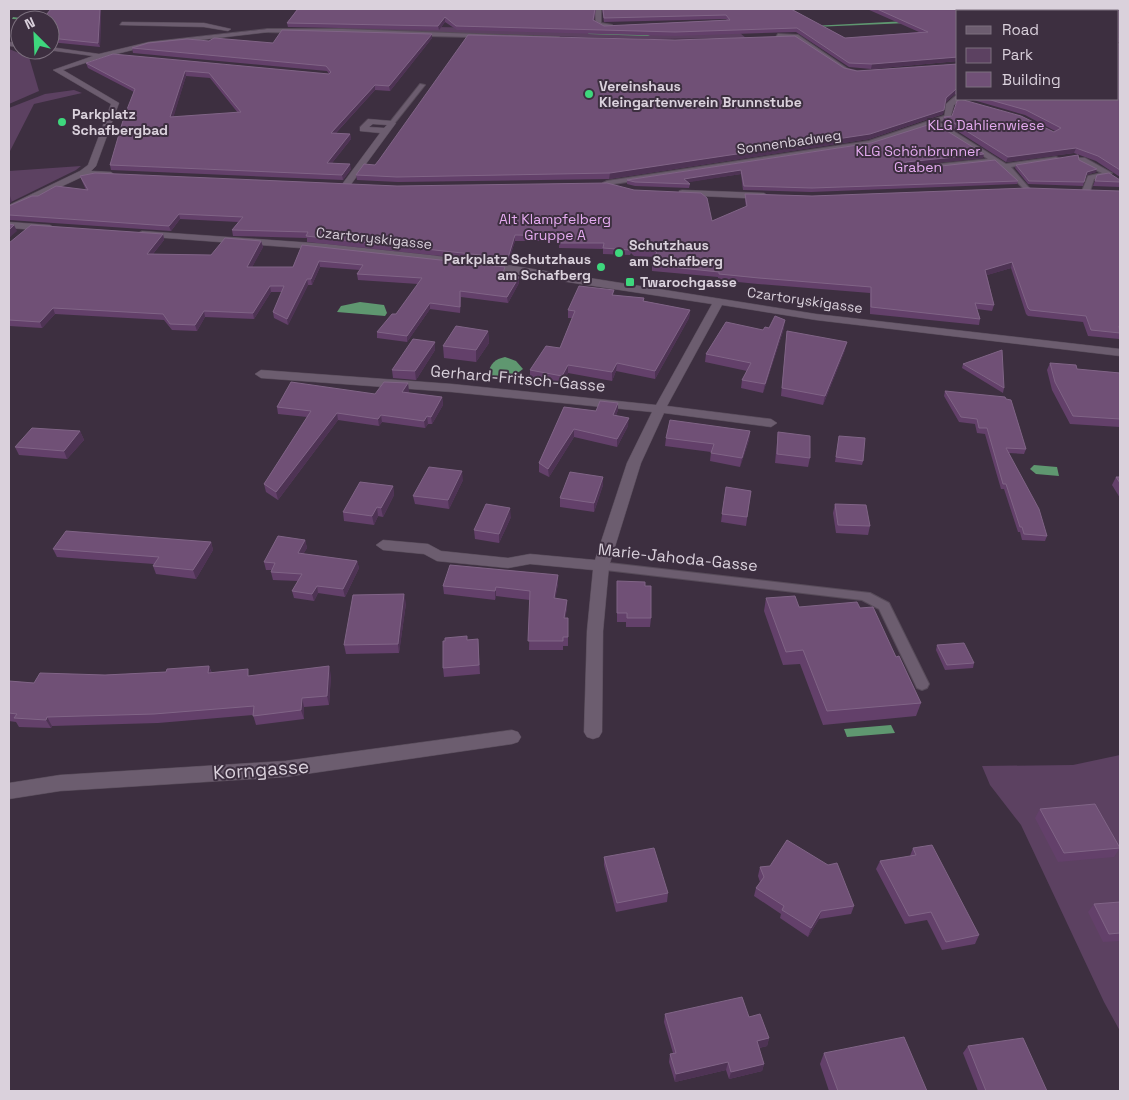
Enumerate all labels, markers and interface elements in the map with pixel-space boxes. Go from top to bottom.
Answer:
north arrow [10,10,60,60]
legend [956,10,1119,100]
text: N [22,13,38,33]
text: Road [1002,20,1039,39]
text: Park [1002,45,1033,64]
text: Building [1002,70,1061,89]
place label: Vereinshaus Kleingartenverein Brunnstube [599,77,802,111]
marker: Vereinshaus Kleingartenverein Brunnstube [583,88,595,100]
place label: Parkplatz Schafbergbad [72,105,168,139]
marker: Parkplatz Schafbergbad [56,116,68,128]
park label: KLG Dahlienwiese [928,116,1044,134]
street label: Sonnenbadweg [736,126,842,158]
park label: KLG Schönbrunner Graben [855,142,981,176]
park label: Alt Klampfelberg Gruppe A [499,210,611,244]
street label: Czartoryskigasse [315,223,433,253]
place label: Schutzhaus am Schafberg [629,236,723,270]
marker: Schutzhaus am Schafberg [613,247,625,259]
place label: Parkplatz Schutzhaus am Schafberg [444,250,591,284]
marker: Parkplatz Schutzhaus am Schafberg [595,261,607,273]
place label: Twarochgasse [640,273,737,291]
marker: Twarochgasse [624,276,636,288]
street label: Czartoryskigasse [746,283,864,317]
street label: Gerhard-Fritsch-Gasse [430,360,606,397]
street label: Marie-Jahoda-Gasse [597,539,759,576]
street label: Korngasse [212,754,310,785]

